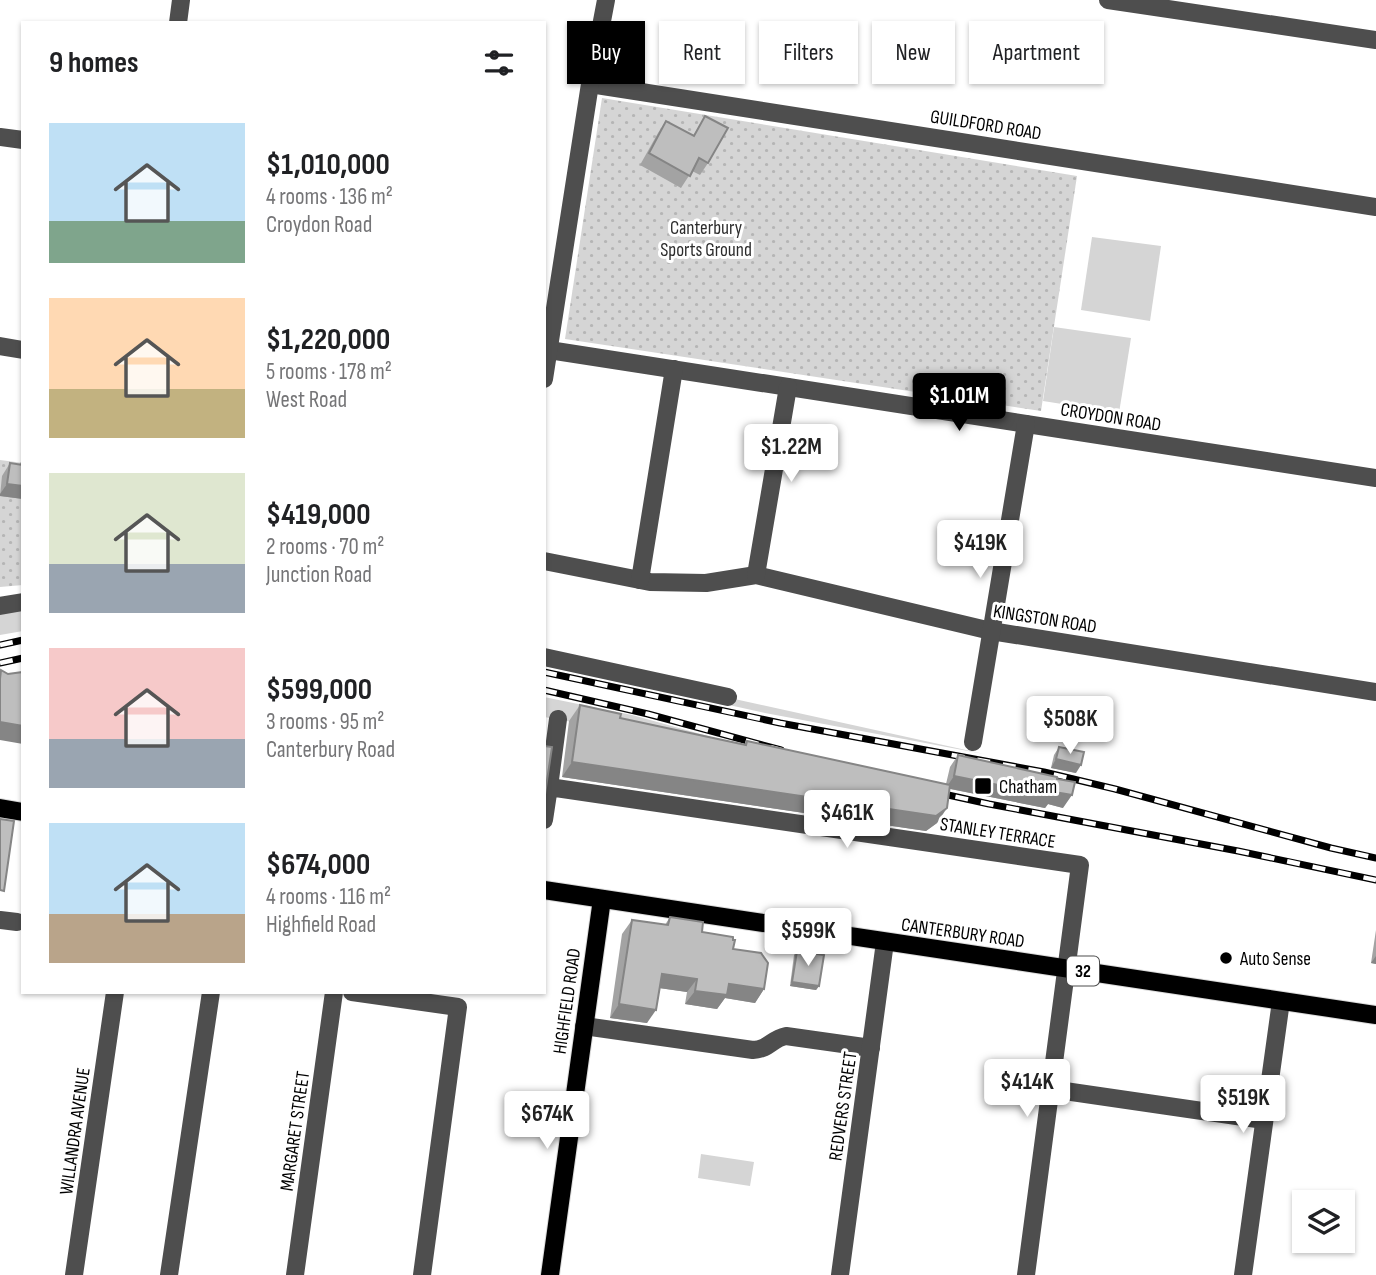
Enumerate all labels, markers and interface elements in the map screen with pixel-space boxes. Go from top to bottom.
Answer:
chip: Buy [567,21,645,84]
chip: Rent [659,21,745,84]
chip: Filters [759,21,858,84]
chip: New [872,21,955,84]
chip: Apartment [969,21,1104,84]
icon: filters [480,44,518,82]
text: 9 homes [49,45,139,81]
street label: GUILDFORD ROAD [929,105,1043,146]
text: $1,010,000 [266,147,390,183]
icon: home [105,151,189,235]
text: 4 rooms · 136 m² [266,183,393,211]
text: Croydon Road [266,211,372,239]
park label: Canterbury Sports Ground [660,217,752,262]
text: $1,220,000 [266,322,390,358]
icon: home [105,326,189,410]
text: 5 rooms · 178 m² [266,358,392,386]
pin: $1.01M [902,374,1016,433]
text: $1.01M [929,382,989,410]
text: West Road [266,386,347,414]
street label: CROYDON ROAD [1059,398,1163,437]
pin: $1.22M [734,424,848,484]
text: $1.22M [760,433,822,461]
text: $419,000 [266,497,370,533]
icon: home [105,501,189,585]
pin: $419K [931,520,1029,580]
text: $419K [953,529,1007,557]
text: 2 rooms · 70 m² [266,533,384,561]
text: Junction Road [266,561,372,589]
street label: KINGSTON ROAD [991,600,1098,639]
text: $599,000 [266,672,372,708]
icon: home [105,676,189,760]
pin: $508K [1021,696,1119,756]
text: $508K [1043,705,1098,733]
text: 3 rooms · 95 m² [266,708,385,736]
text: Canterbury Road [266,736,395,764]
marker: Chatham [973,776,993,796]
place label: Chatham [999,776,1057,799]
pin: $461K [798,790,896,850]
text: $461K [820,799,874,827]
street label: STANLEY TERRACE [938,813,1057,854]
text: $674,000 [266,847,370,883]
icon: home [105,851,189,935]
text: 4 rooms · 116 m² [266,883,391,911]
pin: $599K [759,908,857,968]
text: Highfield Road [266,911,376,939]
street label: CANTERBURY ROAD [900,913,1026,954]
text: $599K [781,917,836,945]
street label: HIGHFIELD ROAD [549,947,586,1056]
place label: Auto Sense [1239,948,1311,971]
marker: Auto Sense [1218,950,1234,966]
road number: 32 [1067,956,1099,986]
street label: REDVERS STREET [824,1050,863,1162]
pin: $414K [978,1060,1076,1119]
street label: WILLANDRA AVENUE [55,1066,96,1196]
text: $414K [1000,1068,1054,1096]
street label: MARGARET STREET [276,1069,315,1193]
pin: $519K [1194,1076,1292,1135]
text: $519K [1216,1084,1270,1112]
pin: $674K [498,1092,596,1151]
text: $674K [520,1100,574,1128]
map controls [1292,1190,1355,1253]
button: layers [1292,1190,1355,1253]

